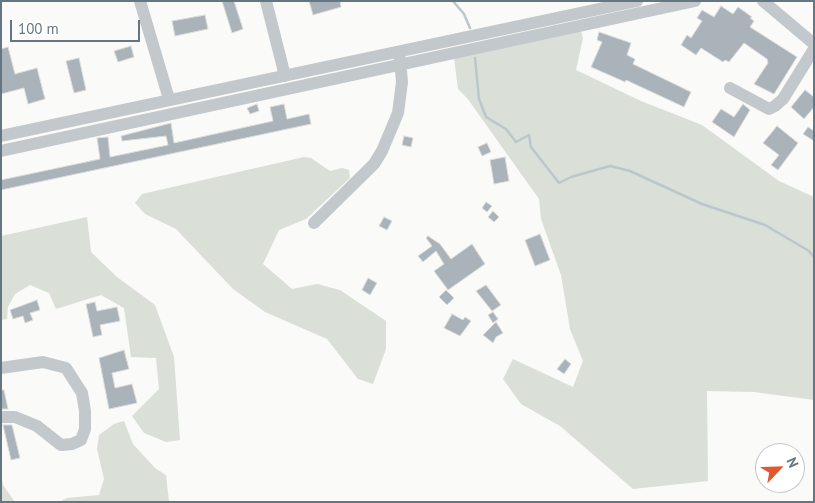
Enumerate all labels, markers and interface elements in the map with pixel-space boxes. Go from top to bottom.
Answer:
scale bar [12,10,142,42]
text: 100 m [18,19,59,38]
north arrow [755,443,805,493]
text: N [783,454,803,470]

